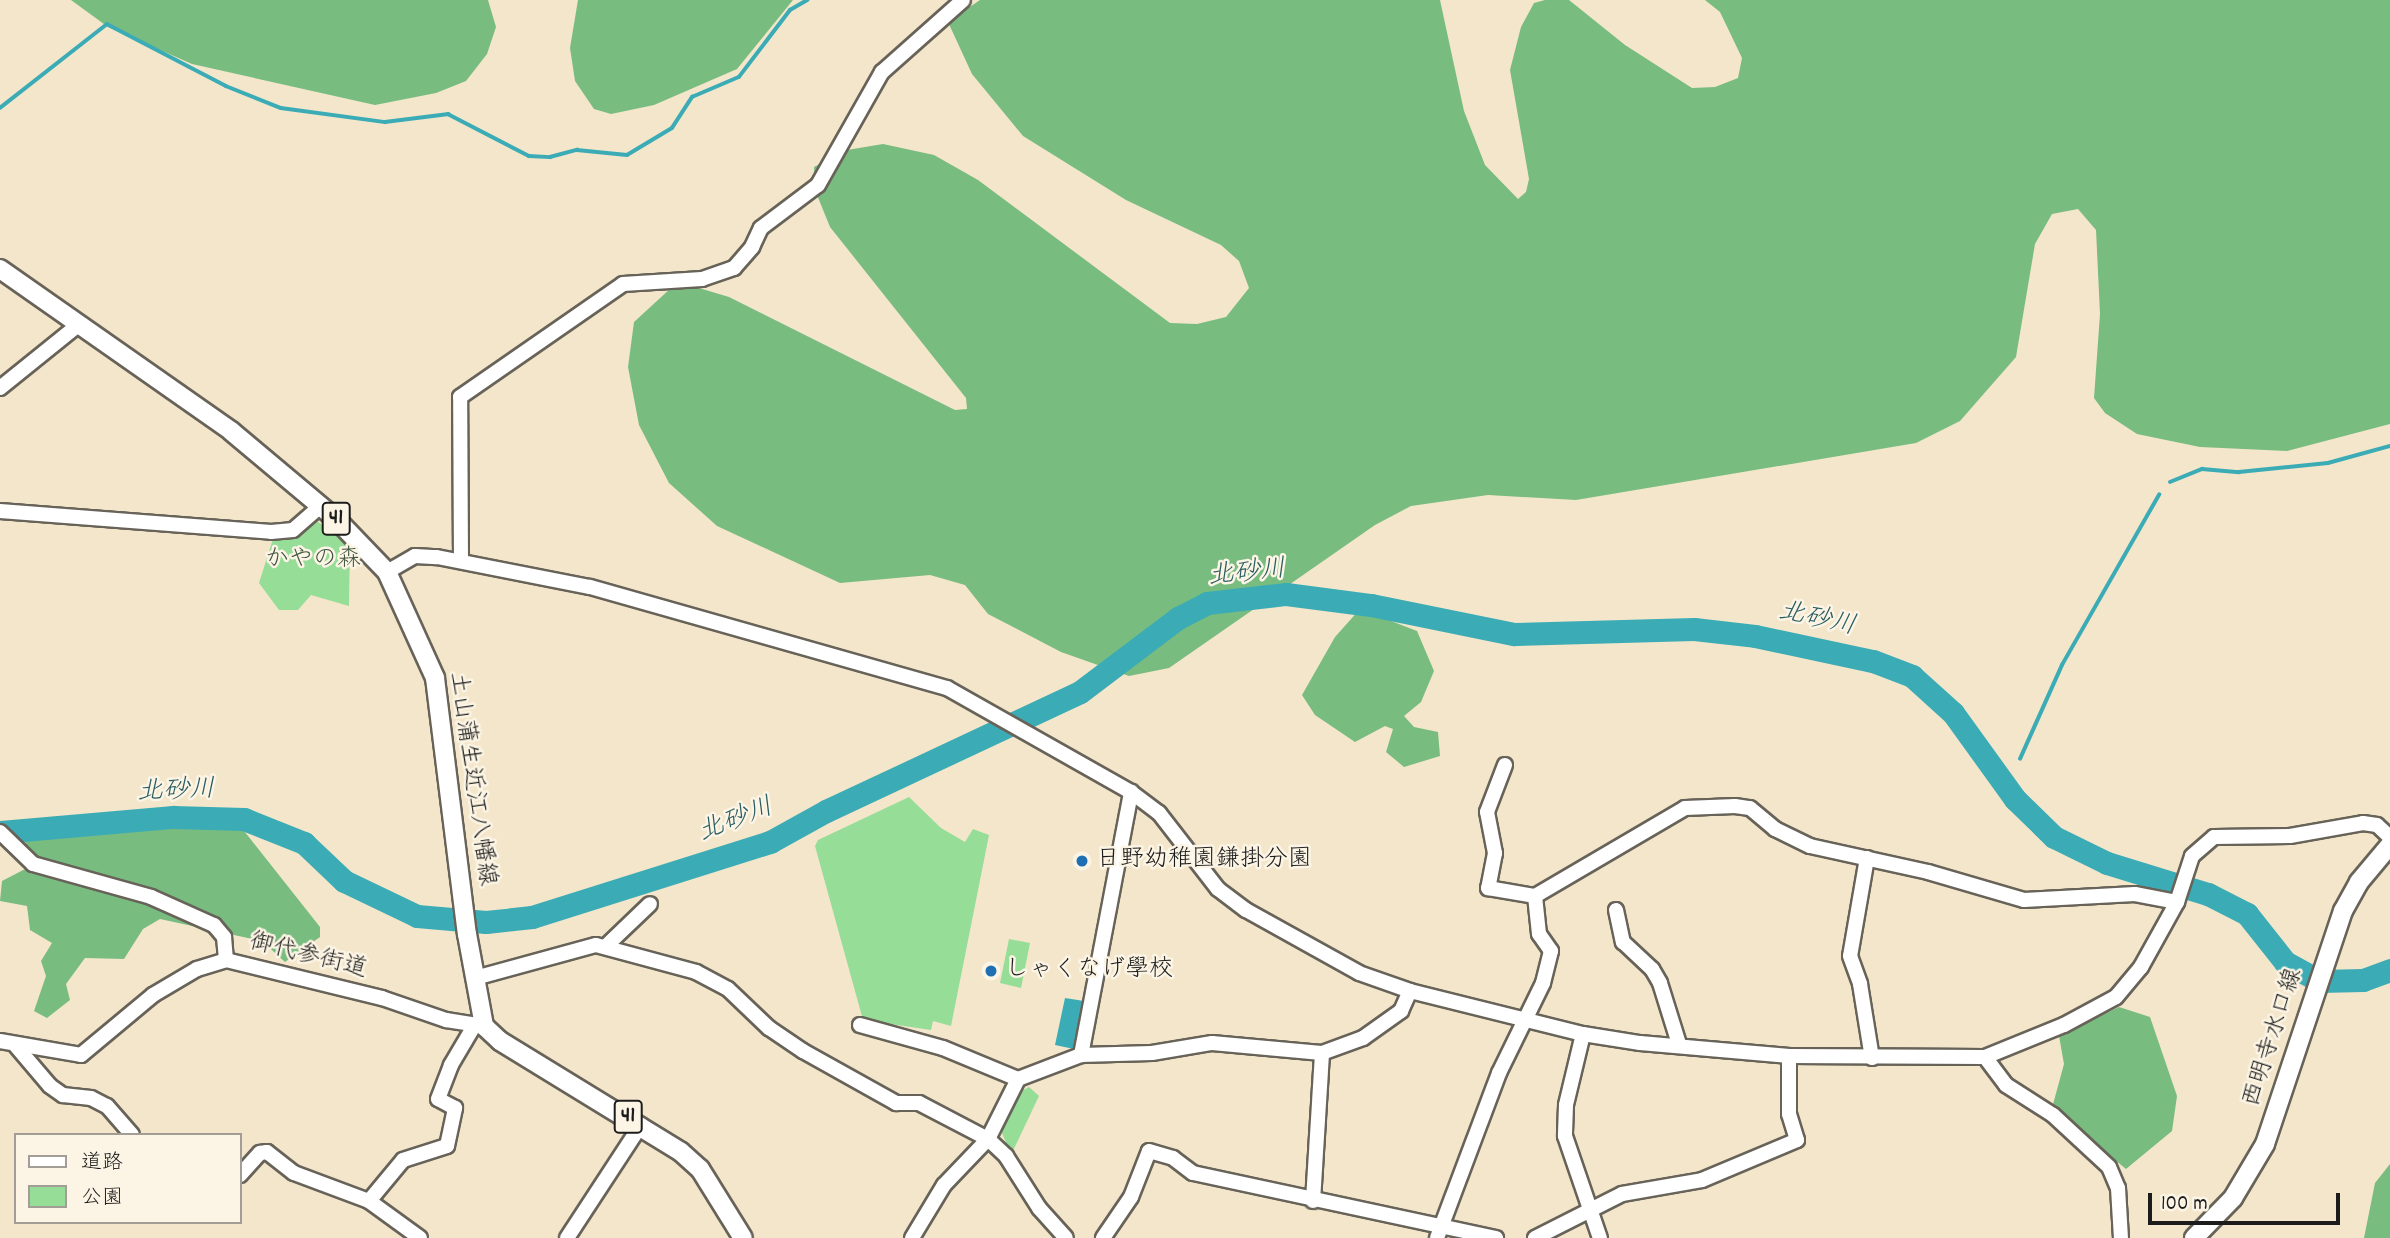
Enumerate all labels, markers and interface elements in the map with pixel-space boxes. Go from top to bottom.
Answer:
road number: 41 [320,499,352,538]
park label: かやの森 [265,547,361,575]
water label: 北砂川 [1207,554,1287,594]
water label: 北砂川 [1776,597,1858,643]
street label: 土山蒲生近江八幡線 [442,670,500,888]
water label: 北砂川 [136,775,216,809]
water label: 北砂川 [694,792,778,850]
place label: 日野幼稚園鎌掛分園 [1096,847,1312,875]
marker: 日野幼稚園鎌掛分園 [1074,853,1090,869]
street label: 御代参街道 [246,929,370,985]
place label: しゃくなげ學校 [1005,957,1173,985]
marker: しゃくなげ學校 [983,963,999,979]
street label: 西明寺水口線 [2238,965,2310,1111]
road number: 41 [612,1098,644,1136]
legend [14,1133,242,1224]
text: 道路 [81,1149,123,1179]
scale bar [2152,1178,2344,1222]
text: 公園 [81,1184,123,1214]
text: 100 m [2161,1190,2208,1220]

